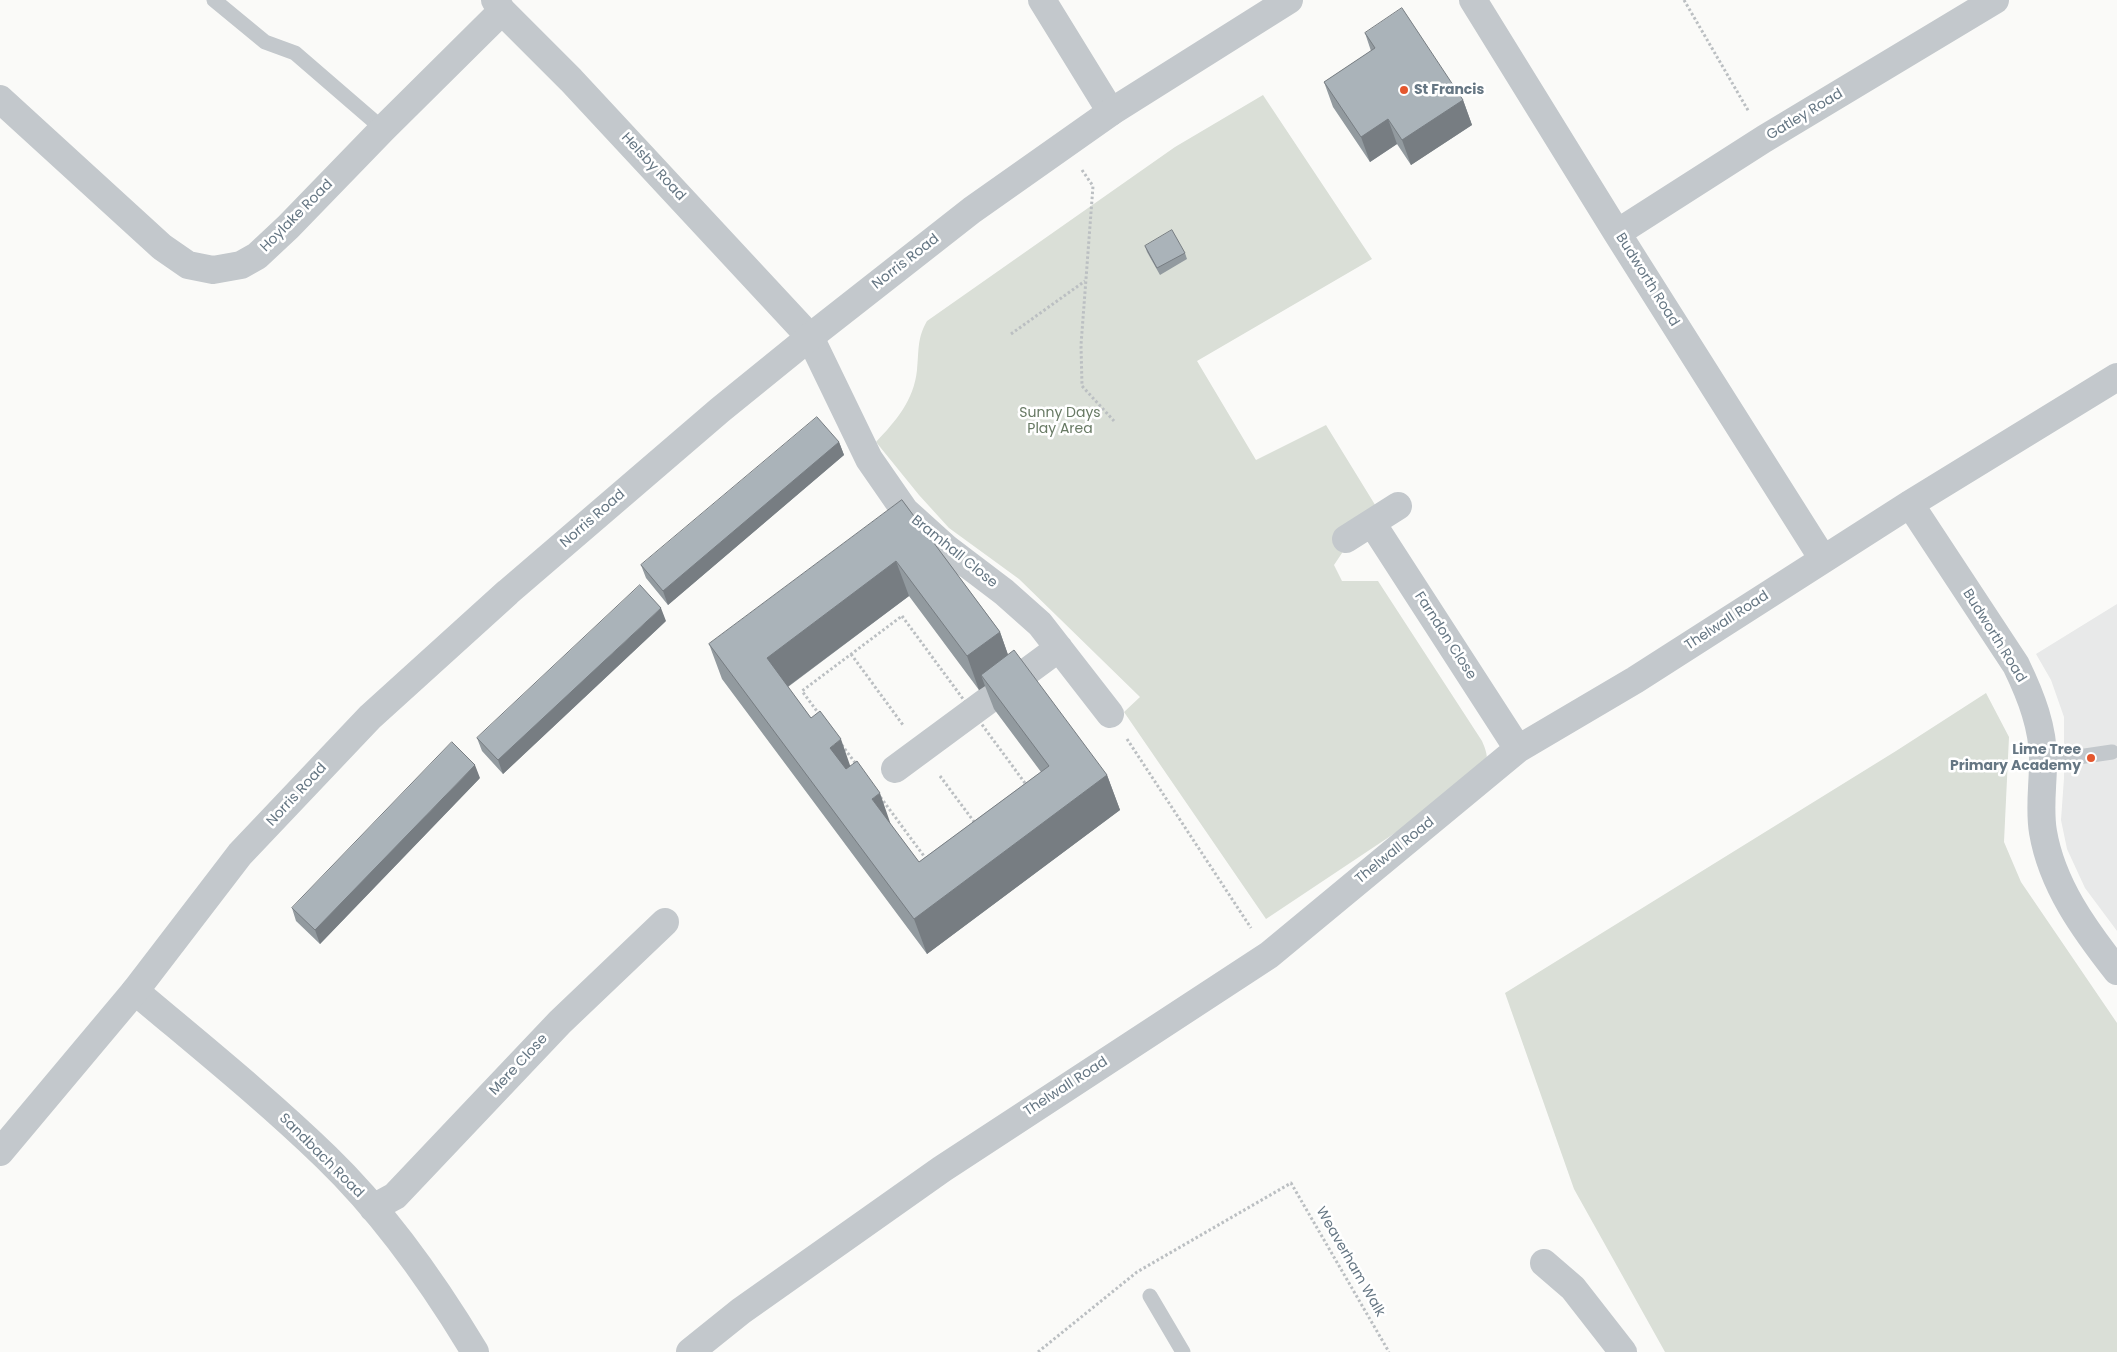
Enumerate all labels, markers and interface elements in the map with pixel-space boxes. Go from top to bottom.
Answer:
place label: St Francis [1414,82,1484,98]
marker: St Francis [1398,84,1410,96]
street label: Gatley Road [1764,86,1846,144]
street label: Helsby Road [617,130,689,204]
street label: Hoylake Road [257,176,337,256]
street label: Budworth Road [1612,230,1682,330]
street label: Norris Road [869,231,943,293]
park label: Sunny Days Play Area [1019,405,1101,438]
street label: Norris Road [557,486,629,552]
street label: Bramhall Close [908,512,1000,592]
street label: Budworth Road [1959,586,2029,686]
street label: Thelwall Road [1682,588,1772,654]
street label: Farndon Close [1410,589,1480,683]
place label: Lime Tree Primary Academy [1950,742,2081,774]
marker: Lime Tree Primary Academy [2085,752,2097,764]
street label: Norris Road [264,760,330,830]
street label: Thelwall Road [1352,814,1438,888]
street label: Mere Close [486,1031,552,1099]
street label: Thelwall Road [1021,1054,1111,1120]
street label: Sandbach Road [275,1110,367,1202]
street label: Weaverham Walk [1312,1204,1388,1320]

